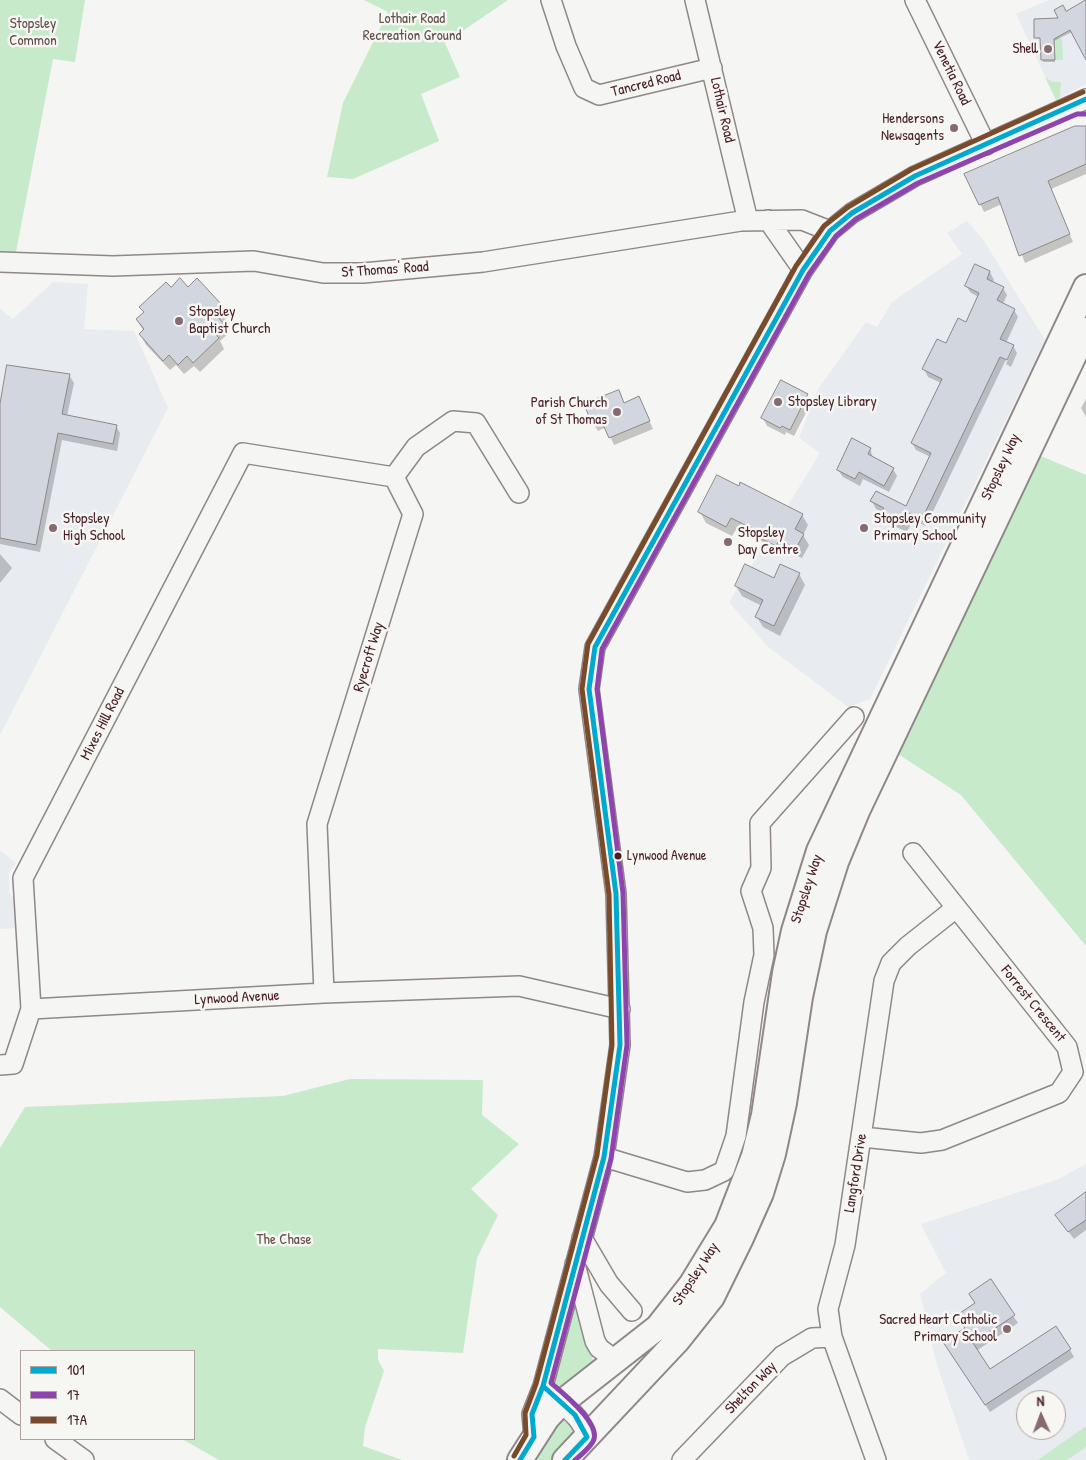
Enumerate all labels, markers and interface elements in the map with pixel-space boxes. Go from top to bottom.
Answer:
park label: Lothair Road Recreation Ground [363,10,461,45]
park label: Stopsley Common [9,15,57,50]
street label: Venetia Road [928,38,974,108]
place label: Shell [1012,40,1038,58]
marker: Shell [1042,43,1054,55]
street label: Tancred Road [609,67,683,101]
street label: Lothair Road [706,76,738,144]
place label: Hendersons Newsagents [881,110,944,145]
marker: Hendersons Newsagents [948,122,960,134]
street label: St Thomas' Road [341,258,429,282]
place label: Stopsley Baptist Church [189,303,270,338]
marker: Stopsley Baptist Church [173,315,185,327]
place label: Stopsley Library [788,393,877,411]
place label: Parish Church of St Thomas [531,394,607,429]
marker: Stopsley Library [772,396,784,408]
marker: Parish Church of St Thomas [611,406,623,418]
street label: Stopsley Way [978,431,1024,503]
place label: Stopsley High School [63,510,125,545]
place label: Stopsley Community Primary School [874,510,986,545]
marker: Stopsley High School [47,522,59,534]
marker: Stopsley Community Primary School [858,522,870,534]
place label: Stopsley Day Centre [738,524,799,559]
marker: Stopsley Day Centre [722,536,734,548]
street label: Ryecroft Way [350,620,388,694]
street label: Mixes Hill Road [77,685,129,763]
place label: Lynwood Avenue [627,848,706,864]
marker: Lynwood Avenue [613,851,623,861]
street label: Stopsley Way [787,852,827,926]
street label: Forrest Crescent [997,962,1069,1046]
street label: Lynwood Avenue [194,987,280,1009]
street label: Langford Drive [841,1132,871,1214]
park label: The Chase [257,1231,311,1249]
street label: Stopsley Way [669,1239,723,1309]
place label: Sacred Heart Catholic Primary School [879,1311,997,1346]
marker: Sacred Heart Catholic Primary School [1001,1323,1013,1335]
legend [20,1350,195,1440]
street label: Shelton Way [722,1358,780,1418]
text: 101 [67,1359,85,1380]
text: 17 [67,1384,80,1405]
north arrow [1016,1390,1066,1440]
text: N [1036,1391,1045,1410]
text: 17A [67,1409,87,1430]

